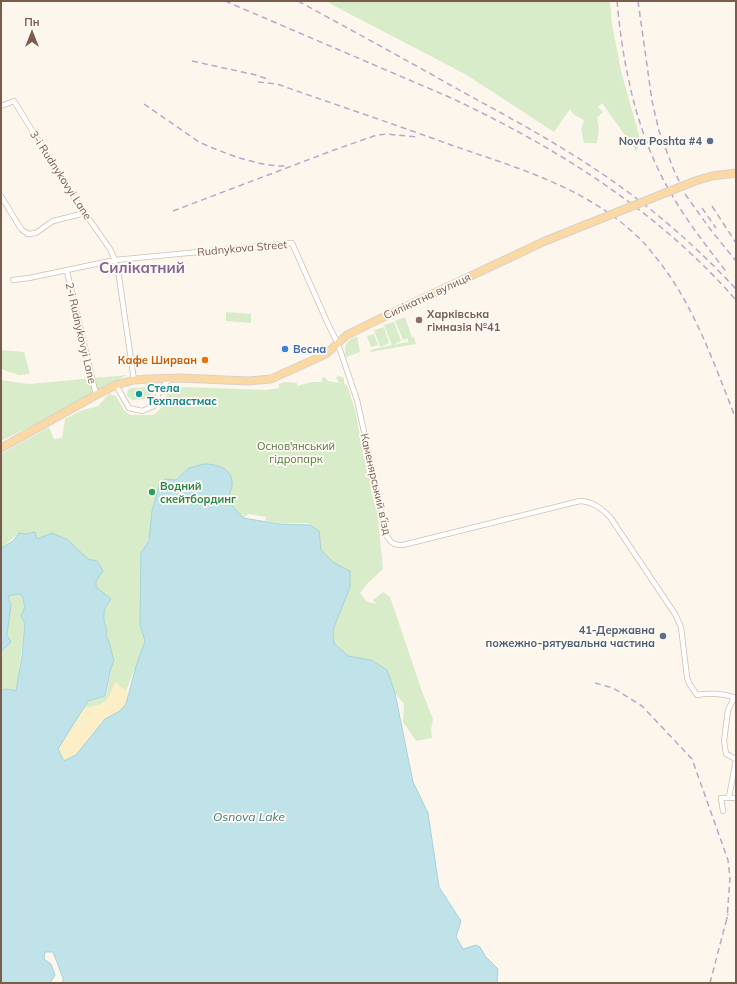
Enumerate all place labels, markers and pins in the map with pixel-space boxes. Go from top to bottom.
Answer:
place label: Nova Poshta #4 [619,134,702,148]
marker: Nova Poshta #4 [705,136,715,146]
place label: Харківська гімназія №41 [426,307,501,334]
marker: Харківська гімназія №41 [414,315,424,325]
place label: Весна [293,342,326,356]
marker: Весна [280,344,290,354]
place label: Кафе Ширван [118,353,197,367]
marker: Кафе Ширван [200,355,210,365]
place label: Стела Техпластмас [147,381,217,408]
marker: Стела Техпластмас [134,389,144,399]
place label: Водний скейтбординг [160,479,236,506]
marker: Водний скейтбординг [147,487,157,497]
place label: 41-Державна пожежно-рятувальна частина [486,623,655,650]
marker: 41-Державна пожежно-рятувальна частина [658,631,668,641]

